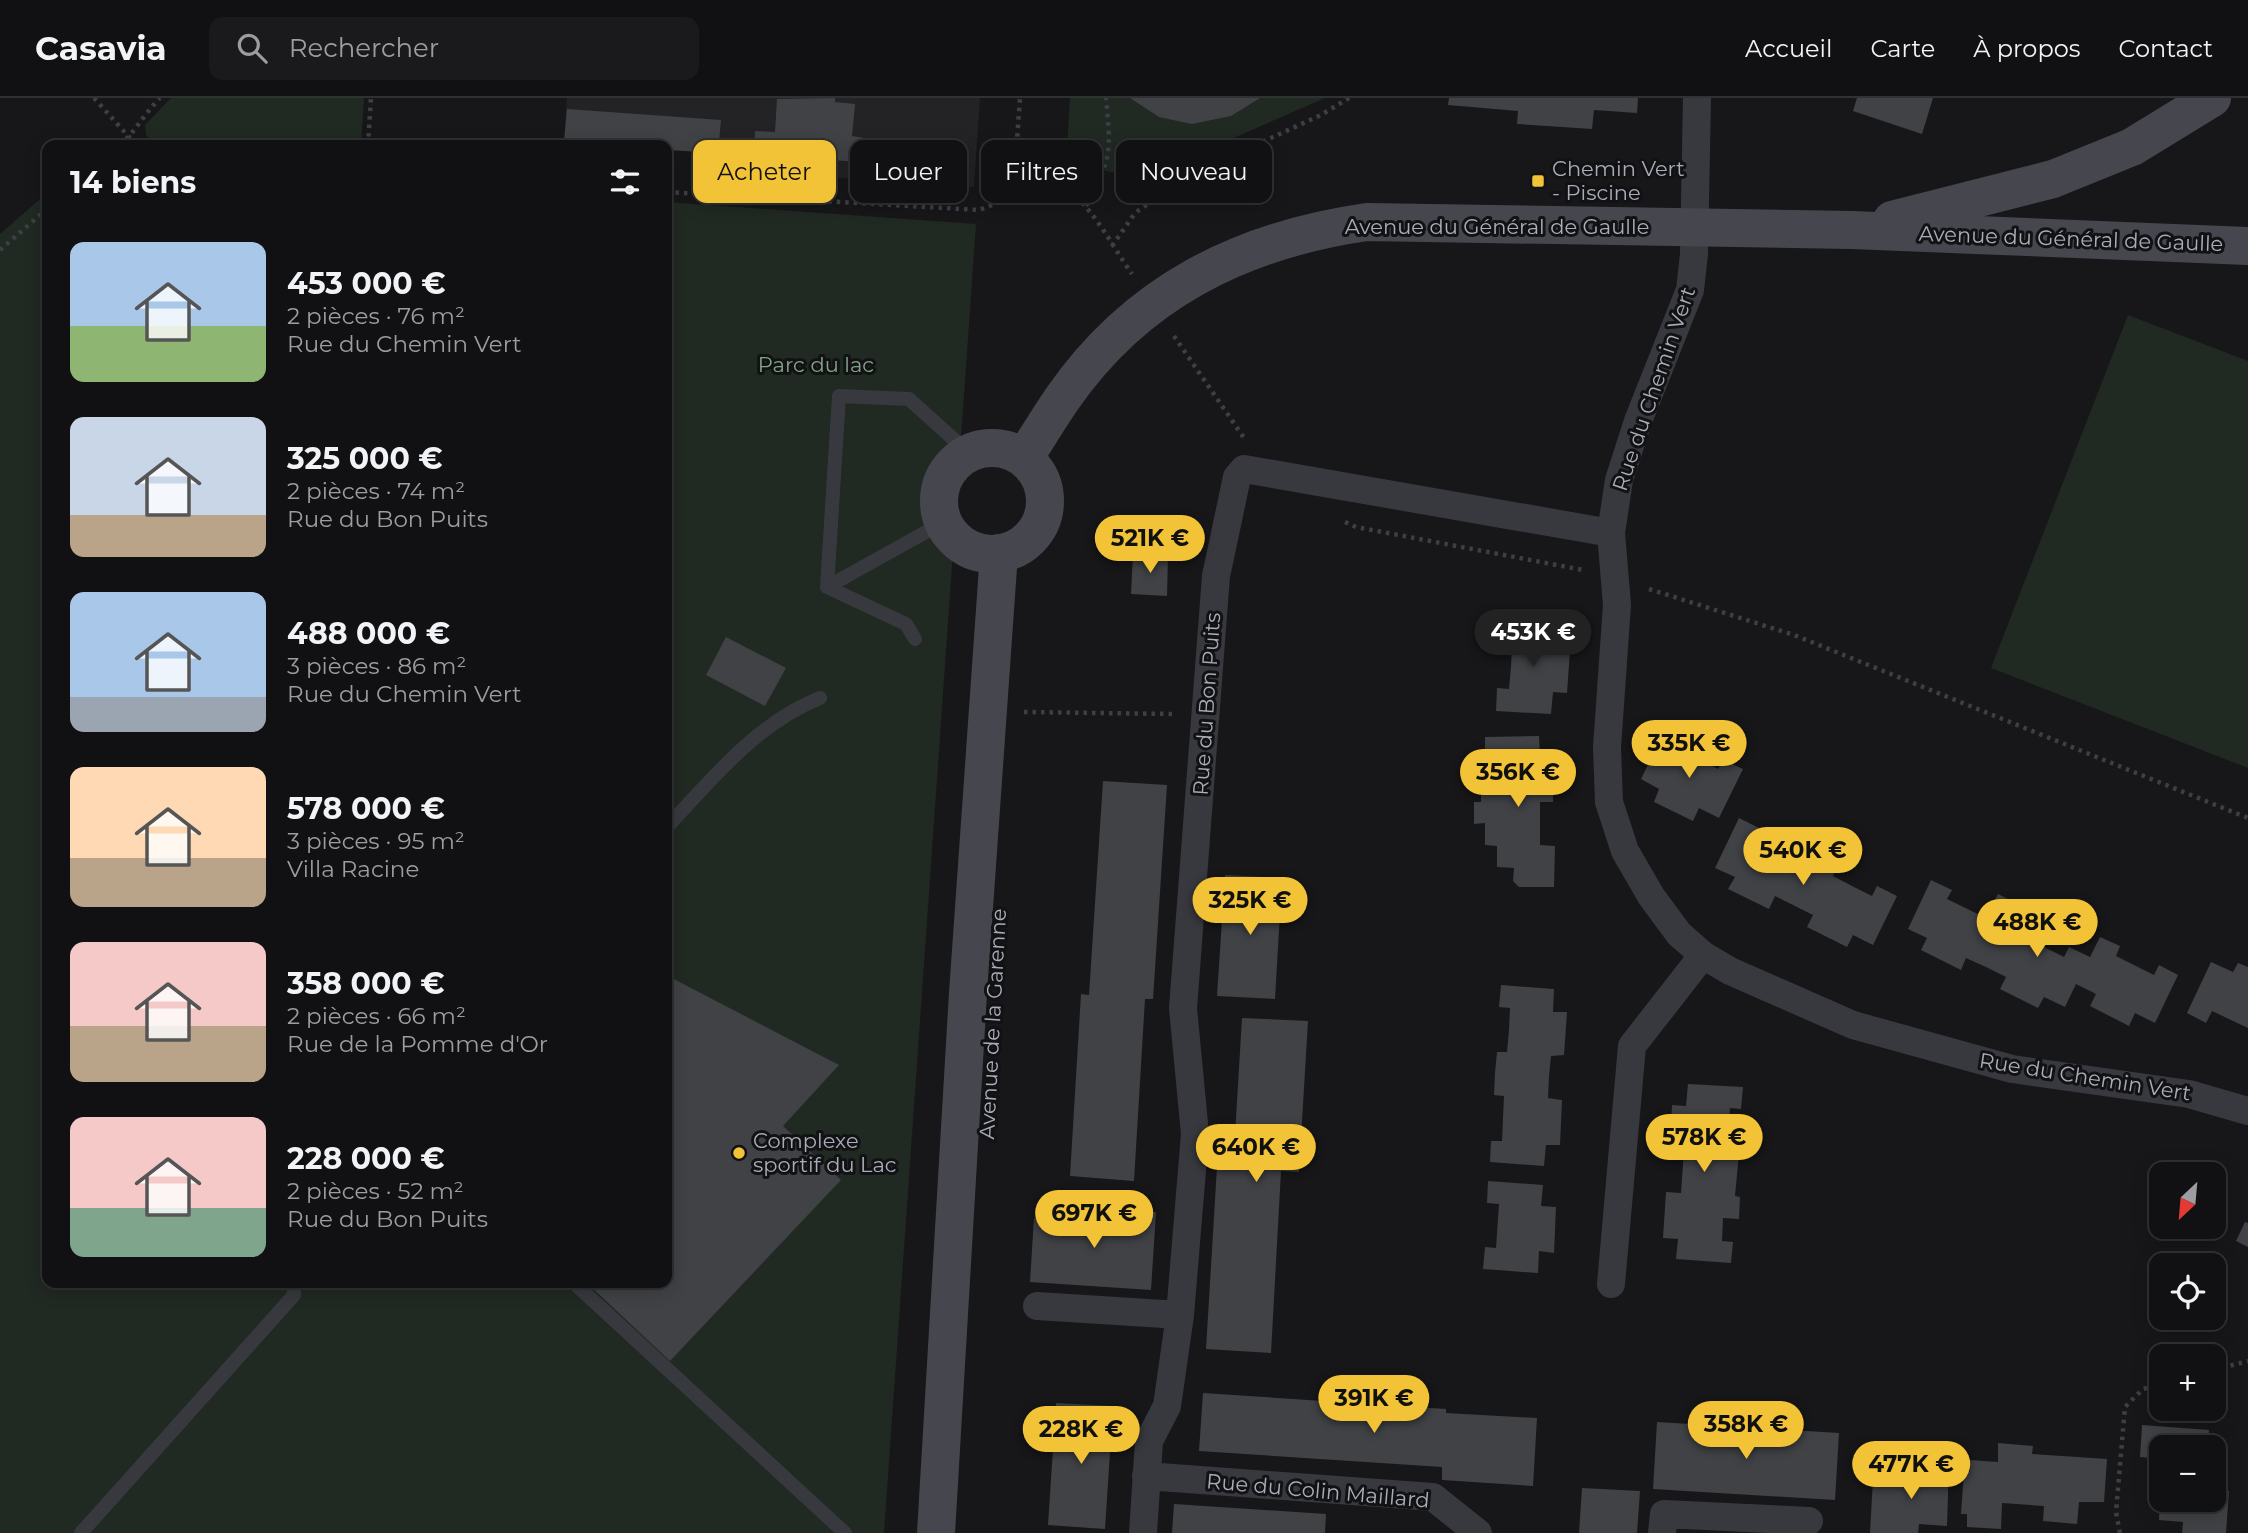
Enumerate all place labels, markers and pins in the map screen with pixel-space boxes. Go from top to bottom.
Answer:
place label: Chemin Vert - Piscine [1552,156,1685,205]
marker: Chemin Vert - Piscine [1530,173,1546,189]
pin: 521K € [1093,516,1207,575]
pin: 453K € [1476,610,1590,669]
pin: 335K € [1632,720,1746,780]
pin: 356K € [1461,750,1575,809]
pin: 540K € [1746,828,1860,887]
pin: 325K € [1193,878,1307,937]
pin: 488K € [1980,900,2094,959]
pin: 578K € [1647,1114,1761,1174]
pin: 640K € [1199,1124,1313,1184]
place label: Complexe sportif du Lac [753,1128,897,1177]
marker: Complexe sportif du Lac [731,1145,747,1161]
pin: 697K € [1037,1190,1151,1250]
pin: 391K € [1317,1376,1431,1435]
pin: 358K € [1689,1402,1803,1461]
pin: 228K € [1024,1406,1138,1466]
pin: 477K € [1854,1442,1968,1501]

